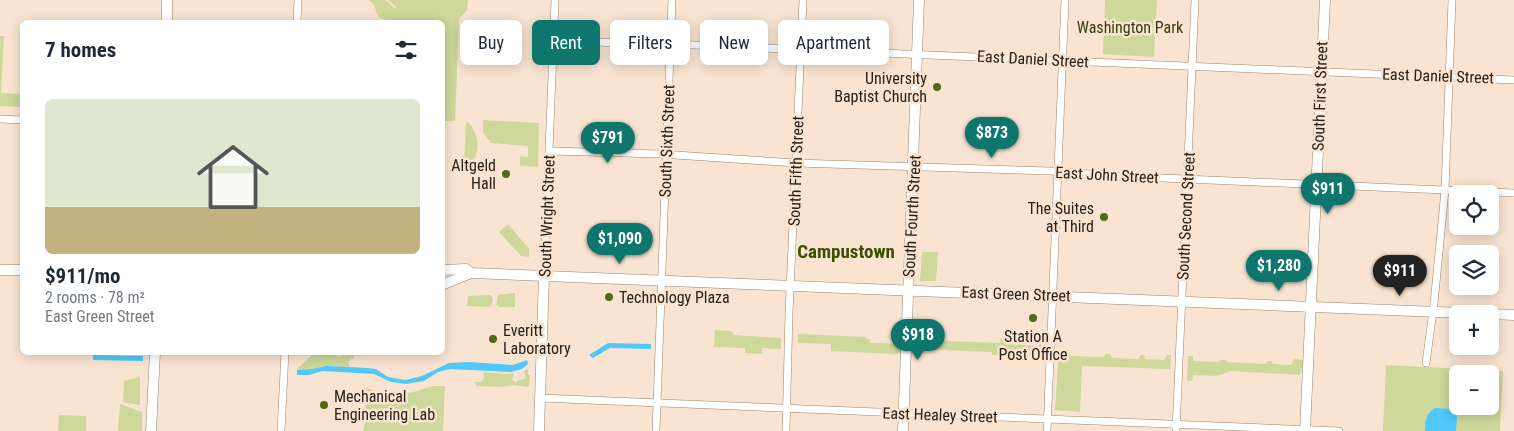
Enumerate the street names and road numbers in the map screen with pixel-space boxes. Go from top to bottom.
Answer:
street label: South First Street [1309,41,1331,151]
street label: East Daniel Street [977,47,1090,71]
street label: East Daniel Street [1382,65,1495,87]
street label: South Sixth Street [656,84,678,198]
street label: South Fifth Street [785,115,807,226]
street label: South Second Street [1173,151,1199,281]
street label: South Wright Street [535,154,559,277]
street label: South Fourth Street [899,154,925,278]
street label: East John Street [1055,163,1160,187]
street label: East Green Street [961,283,1071,305]
street label: East Healey Street [882,403,998,427]

